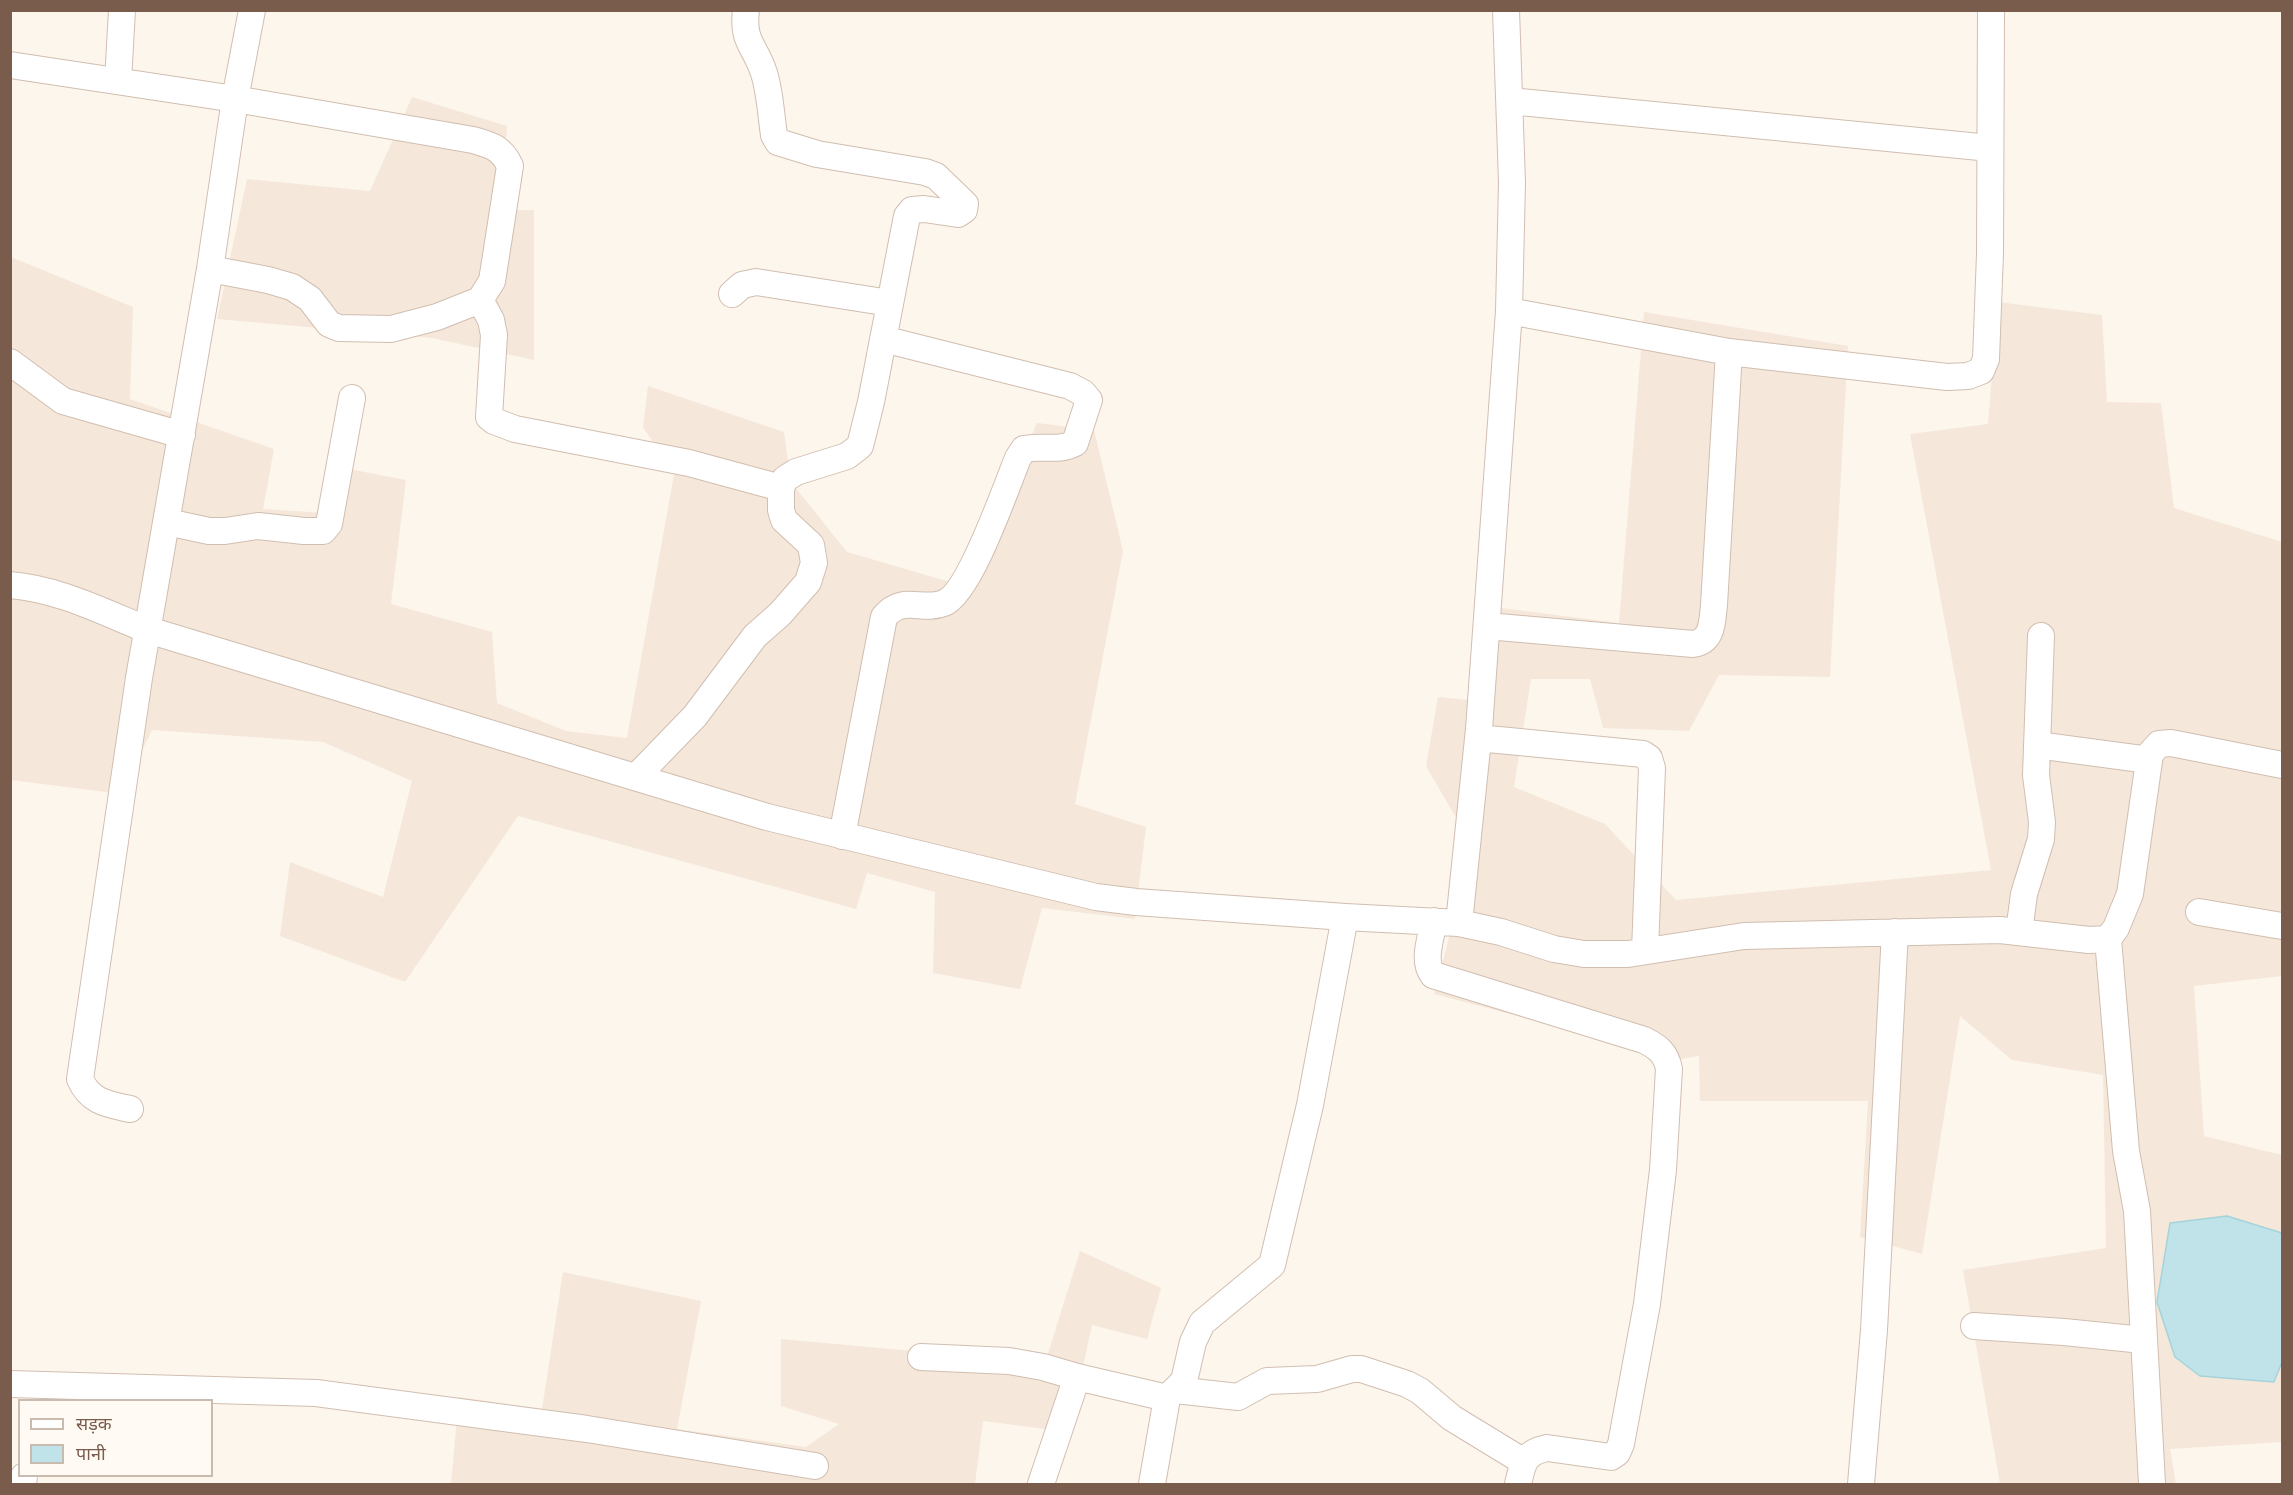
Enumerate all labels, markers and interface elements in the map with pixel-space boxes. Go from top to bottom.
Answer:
legend [18,1399,213,1477]
text: सड़क [76,1411,112,1436]
text: पानी [76,1441,106,1466]

